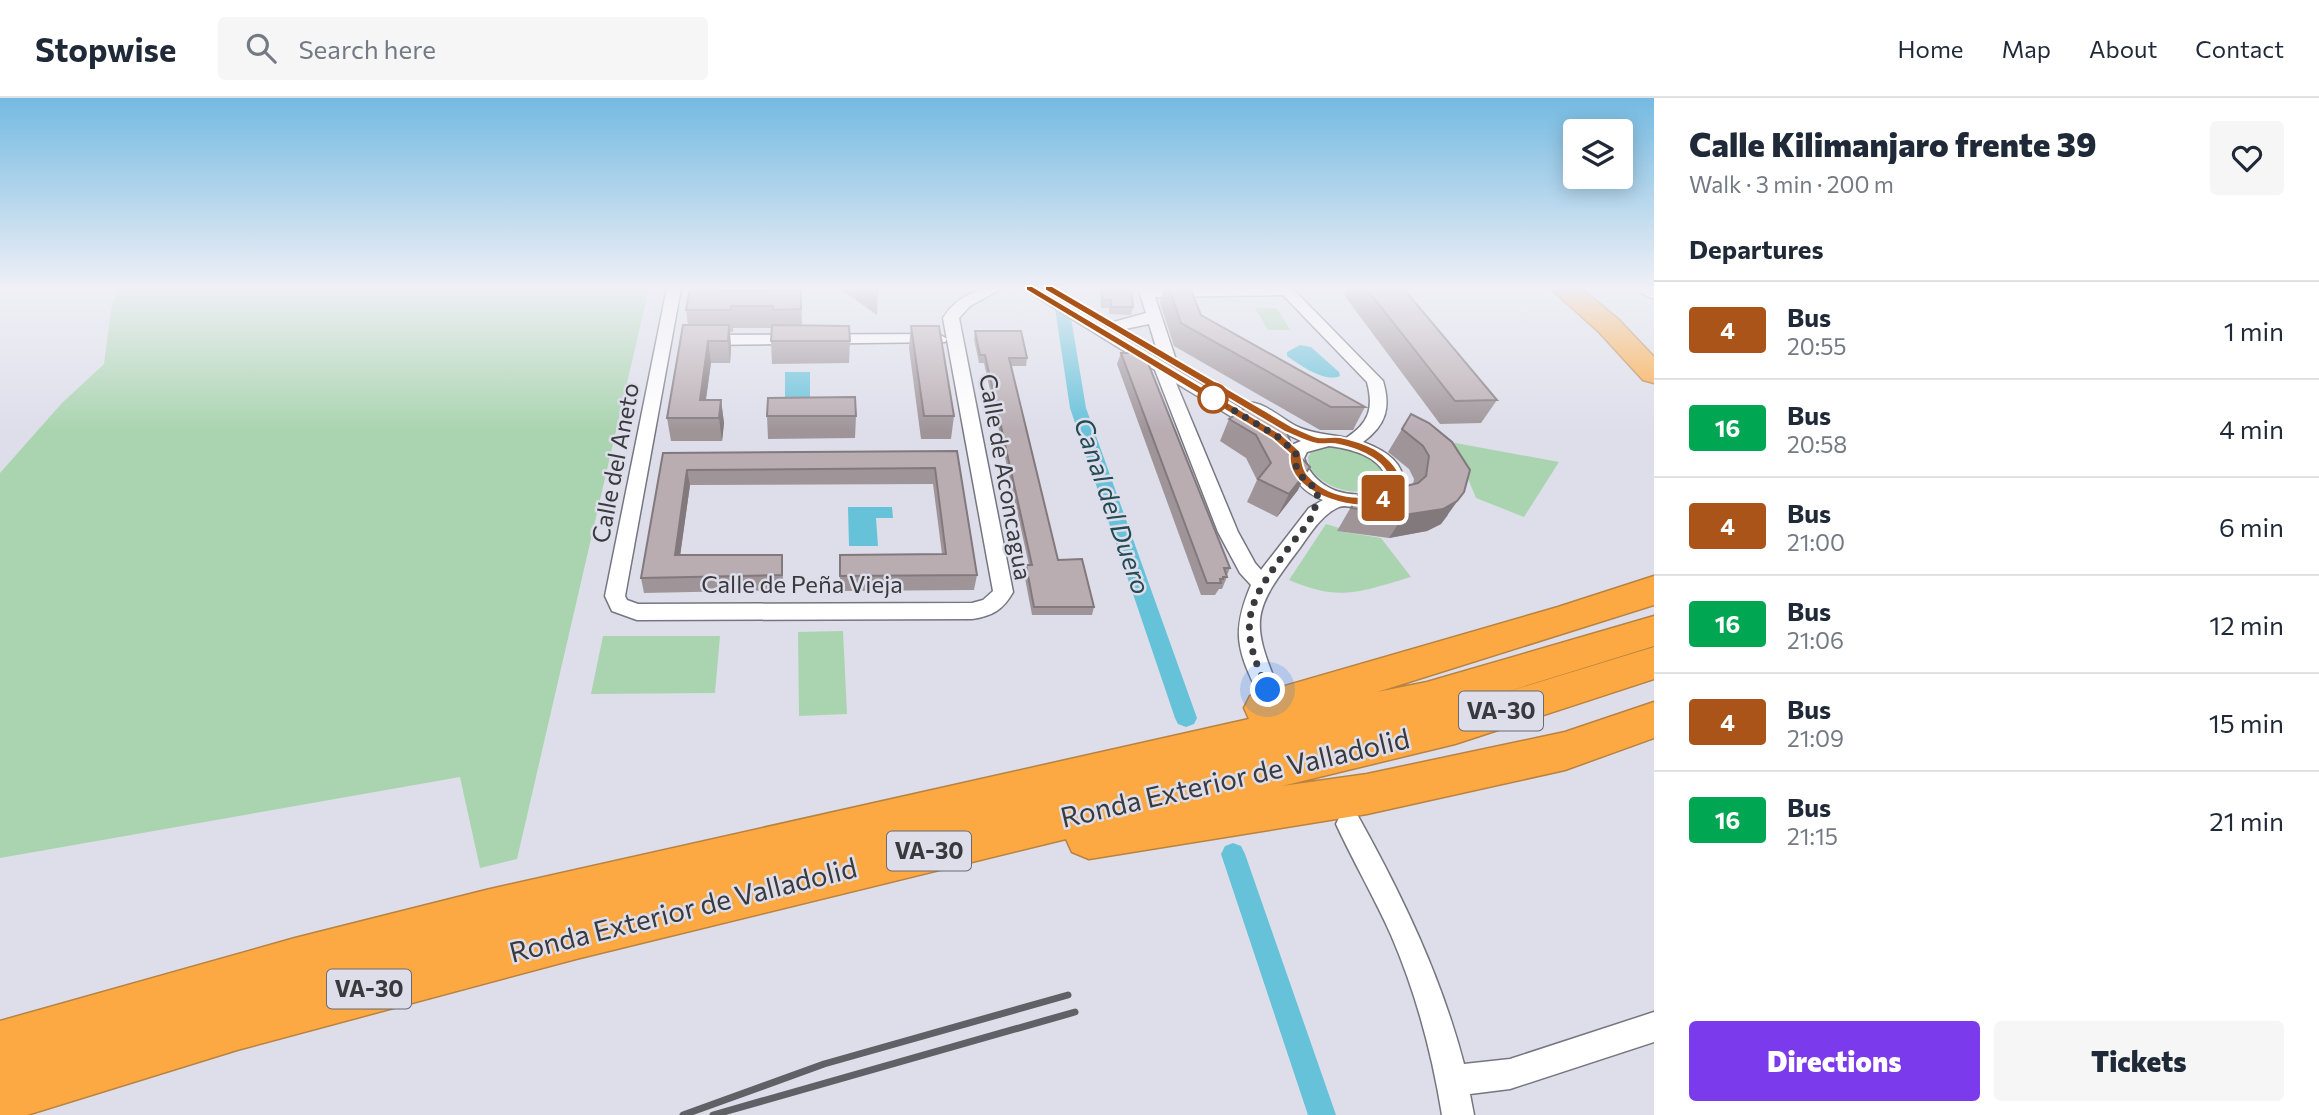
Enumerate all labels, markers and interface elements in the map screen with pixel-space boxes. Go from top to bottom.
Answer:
search box [218,17,708,80]
text: Stopwise [35,28,176,69]
icon: search [242,29,280,67]
text: Search here [298,33,436,64]
text: Home [1898,34,1964,63]
text: Map [2002,34,2051,63]
text: About [2089,34,2157,63]
text: Contact [2195,34,2284,63]
map controls [1563,119,1633,189]
button: layers [1563,119,1633,189]
button: heart [2210,121,2284,195]
text: Calle Kilimanjaro frente 39 [1689,123,2097,164]
text: Walk · 3 min · 200 m [1689,170,1894,198]
text: Departures [1689,233,1824,264]
text: Bus [1787,301,1831,332]
text: 4 [1720,315,1735,344]
text: 1 min [2224,315,2284,346]
text: 20:55 [1787,332,1847,360]
street label: Calle de Aconcagua [974,371,1039,582]
street label: Calle del Aneto [585,380,644,545]
unlabelled marker [1198,383,1228,413]
text: Bus [1787,399,1831,430]
water label: Canal del Duero [1069,413,1158,598]
text: 16 [1715,413,1740,442]
text: 4 min [2219,413,2284,444]
text: 20:58 [1787,430,1847,458]
line badge: 4 [1360,475,1406,521]
text: 4 [1376,483,1390,512]
text: Bus [1787,497,1831,528]
text: 4 [1720,511,1735,540]
text: 6 min [2219,511,2284,542]
text: 21:00 [1787,528,1845,556]
street label: Calle de Peña Vieja [701,569,903,598]
text: Bus [1787,595,1831,626]
text: 16 [1715,609,1740,638]
text: 12 min [2209,609,2284,640]
text: 21:06 [1787,626,1844,654]
your location [1250,672,1285,707]
road number: VA-30 [1459,692,1543,730]
text: Bus [1787,693,1831,724]
text: 4 [1720,707,1735,736]
text: 15 min [2209,707,2284,738]
street label: Ronda Exterior de Valladolid [1057,720,1413,834]
text: 21:09 [1787,724,1844,752]
text: Bus [1787,791,1831,822]
text: 16 [1715,805,1740,834]
text: 21 min [2209,805,2284,836]
text: 21:15 [1787,822,1838,850]
road number: VA-30 [887,832,971,870]
street label: Ronda Exterior de Valladolid [505,849,860,969]
road number: VA-30 [327,970,411,1009]
button: Directions [1689,1021,1980,1101]
button: Tickets [1994,1021,2284,1101]

